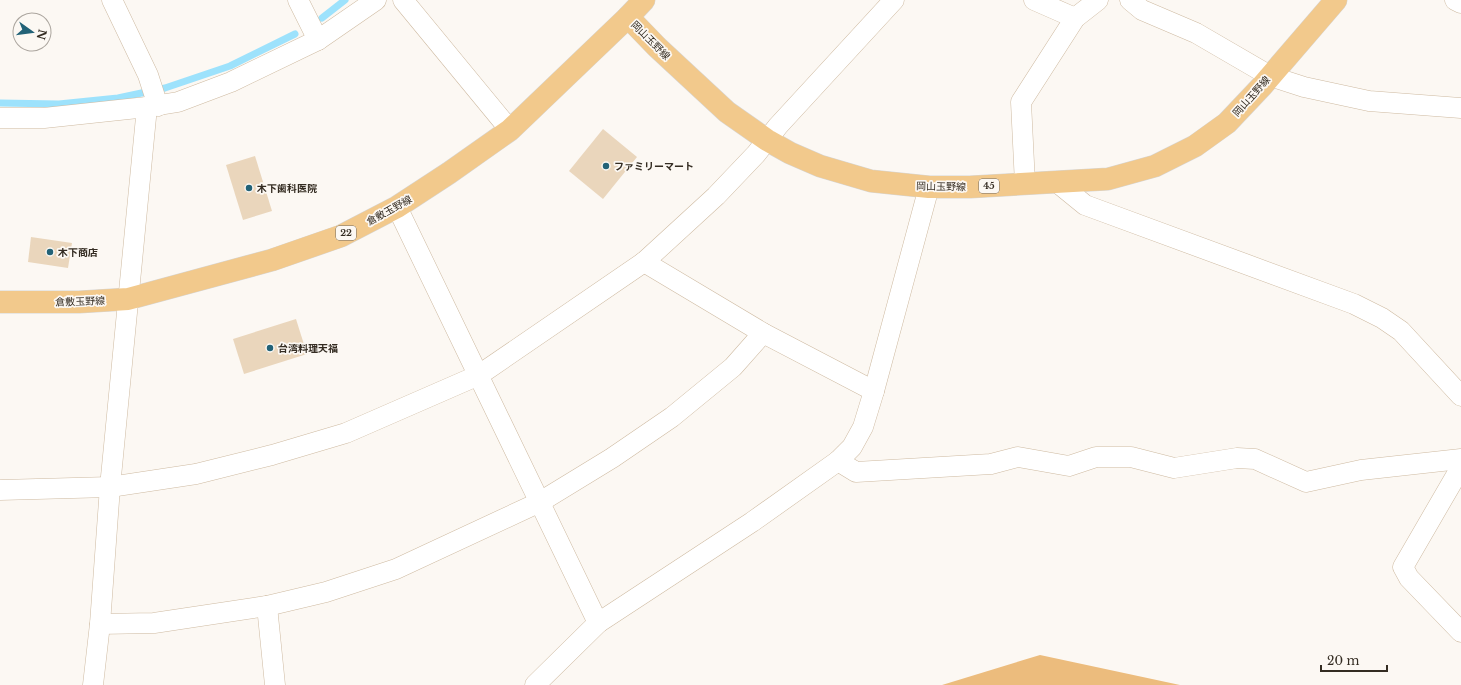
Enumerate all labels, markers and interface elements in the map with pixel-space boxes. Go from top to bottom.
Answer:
north arrow [12,12,52,52]
street label: 岡山玉野線 [628,18,673,63]
text: N [34,28,50,42]
street label: 岡山玉野線 [1230,73,1273,119]
place label: ファミリーマート [614,160,694,173]
marker: ファミリーマート [601,161,611,171]
road number: 45 [979,179,999,193]
street label: 岡山玉野線 [916,180,966,193]
place label: 木下歯科医院 [256,182,317,195]
marker: 木下歯科医院 [244,183,254,193]
street label: 倉敷玉野線 [364,193,414,228]
road number: 22 [336,226,356,240]
place label: 木下商店 [57,246,98,259]
marker: 木下商店 [45,247,55,257]
street label: 倉敷玉野線 [55,294,105,309]
place label: 台湾料理天福 [278,342,338,355]
marker: 台湾料理天福 [265,343,275,353]
scale bar [1321,647,1387,673]
text: 20 m [1327,653,1359,668]

